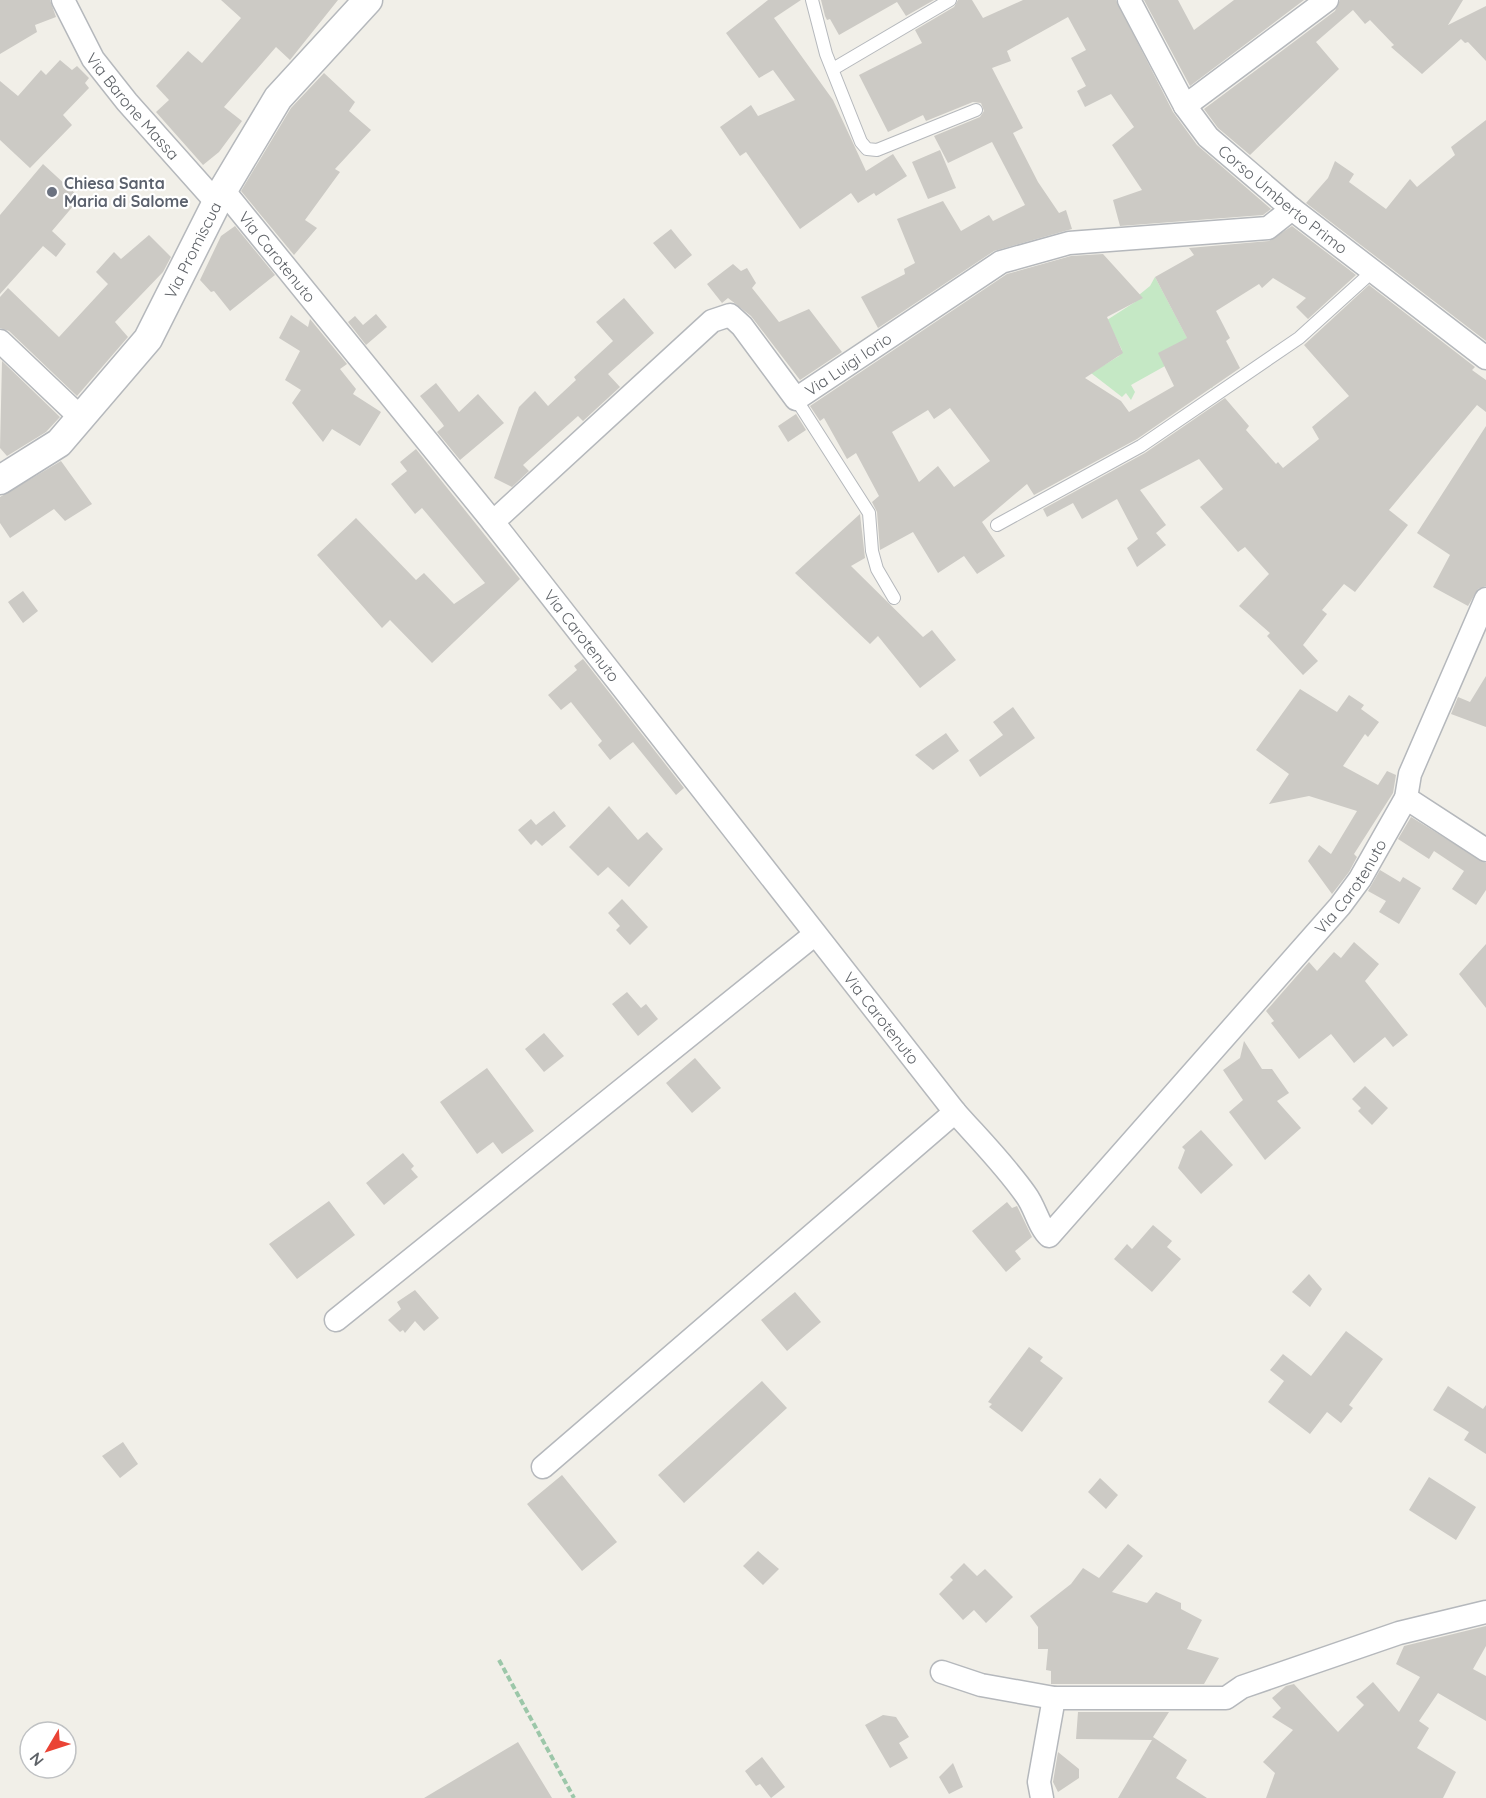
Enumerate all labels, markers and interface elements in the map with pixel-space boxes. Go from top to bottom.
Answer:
street label: Via Barone Massa [82,49,184,164]
street label: Corso Umberto Primo [1214,140,1352,258]
place label: Chiesa Santa Maria di Salome [64,173,189,211]
marker: Chiesa Santa Maria di Salome [45,185,59,199]
street label: Via Promiscua [160,198,225,302]
street label: Via Carotenuto [234,207,320,306]
street label: Via Luigi Iorio [801,328,895,400]
street label: Via Carotenuto [540,585,624,686]
street label: Via Carotenuto [1310,835,1391,938]
street label: Via Carotenuto [839,968,924,1068]
north arrow [18,1720,78,1780]
text: N [25,1749,48,1770]

